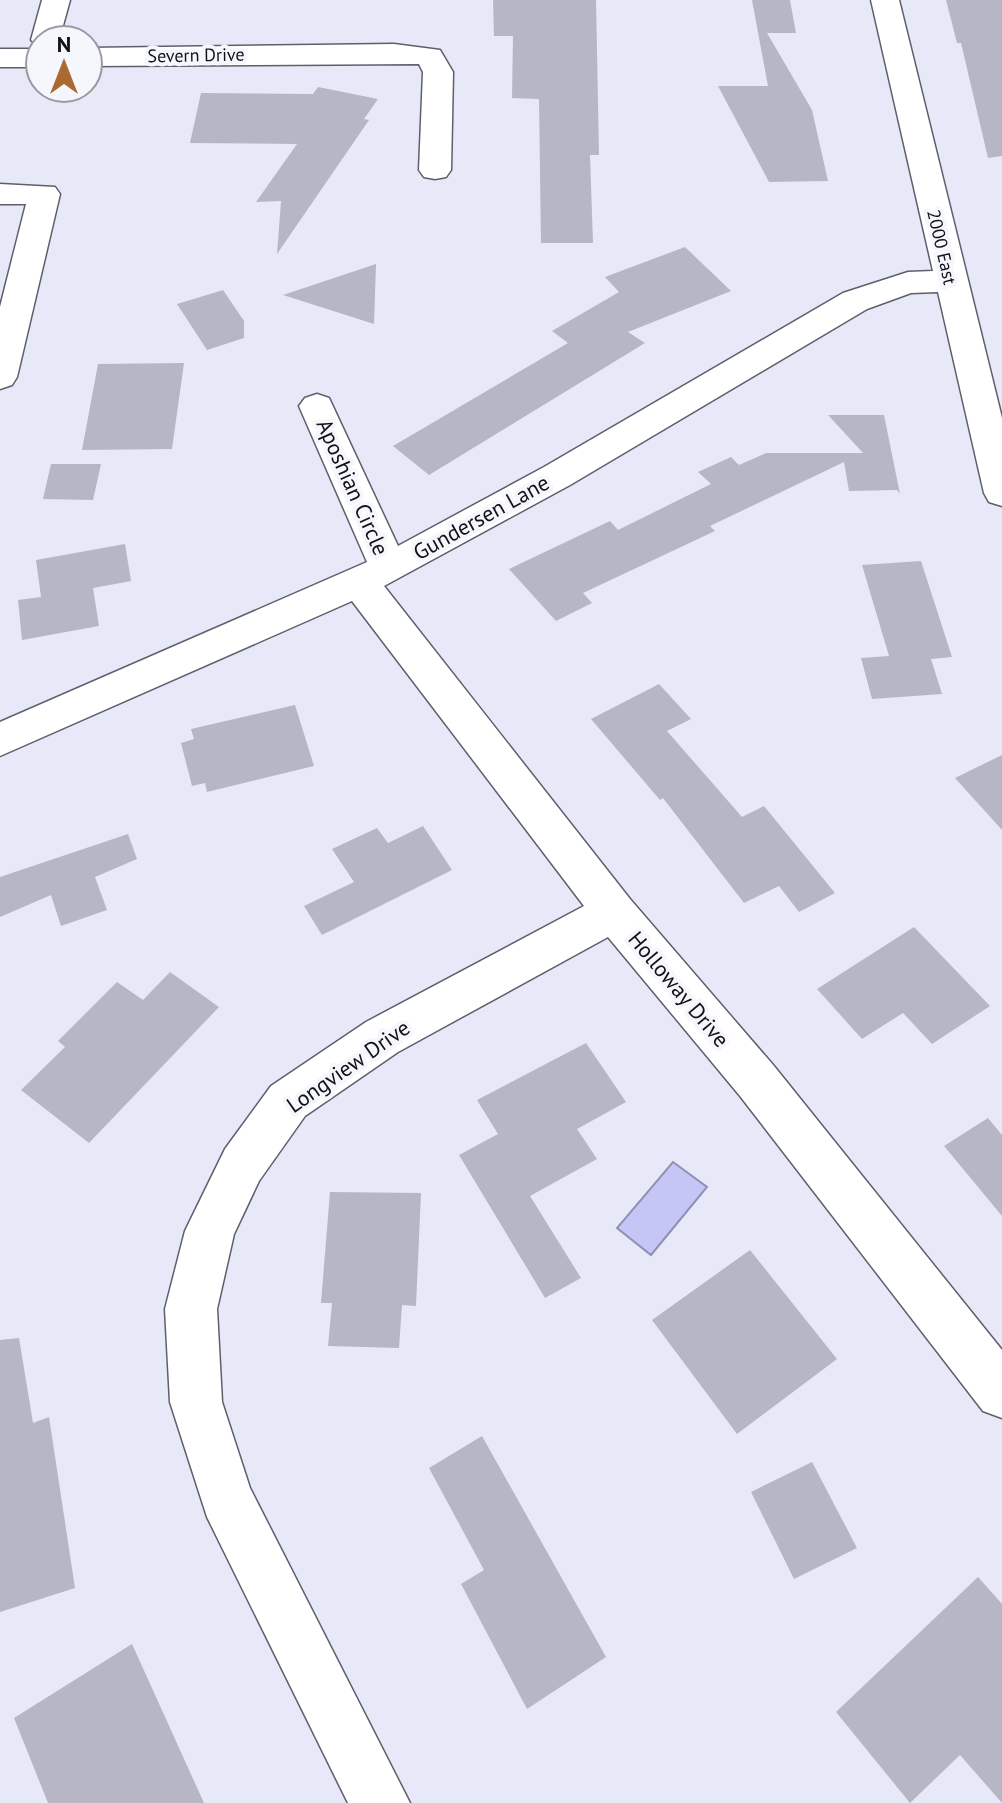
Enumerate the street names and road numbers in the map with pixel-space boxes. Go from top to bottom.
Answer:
street label: Severn Drive [147,43,245,67]
street label: 2000 East [922,207,962,287]
street label: Aposhian Circle [311,415,395,559]
street label: Gundersen Lane [408,468,554,566]
street label: Holloway Drive [622,925,736,1053]
street label: Longview Drive [281,1013,415,1119]

